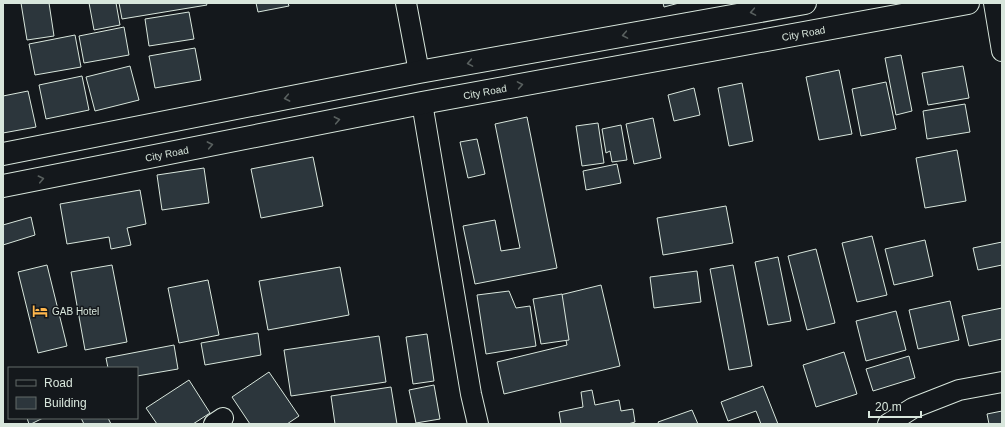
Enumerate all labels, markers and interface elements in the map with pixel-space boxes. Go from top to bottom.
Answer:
one-way arrow [750,8,756,16]
street label: City Road [781,24,826,42]
one-way arrow [622,30,628,39]
one-way arrow [466,58,473,67]
one-way arrow [517,81,523,90]
street label: City Road [462,82,507,101]
one-way arrow [284,93,290,102]
one-way arrow [334,116,341,124]
one-way arrow [207,141,213,150]
street label: City Road [144,144,189,163]
one-way arrow [38,175,44,183]
hotel icon: GAB Hotel [31,302,49,320]
place label: GAB Hotel [52,306,99,317]
legend [8,367,138,419]
text: Road [44,376,73,390]
scale bar [869,393,921,419]
text: Building [44,396,87,410]
text: 20 m [875,400,902,414]

